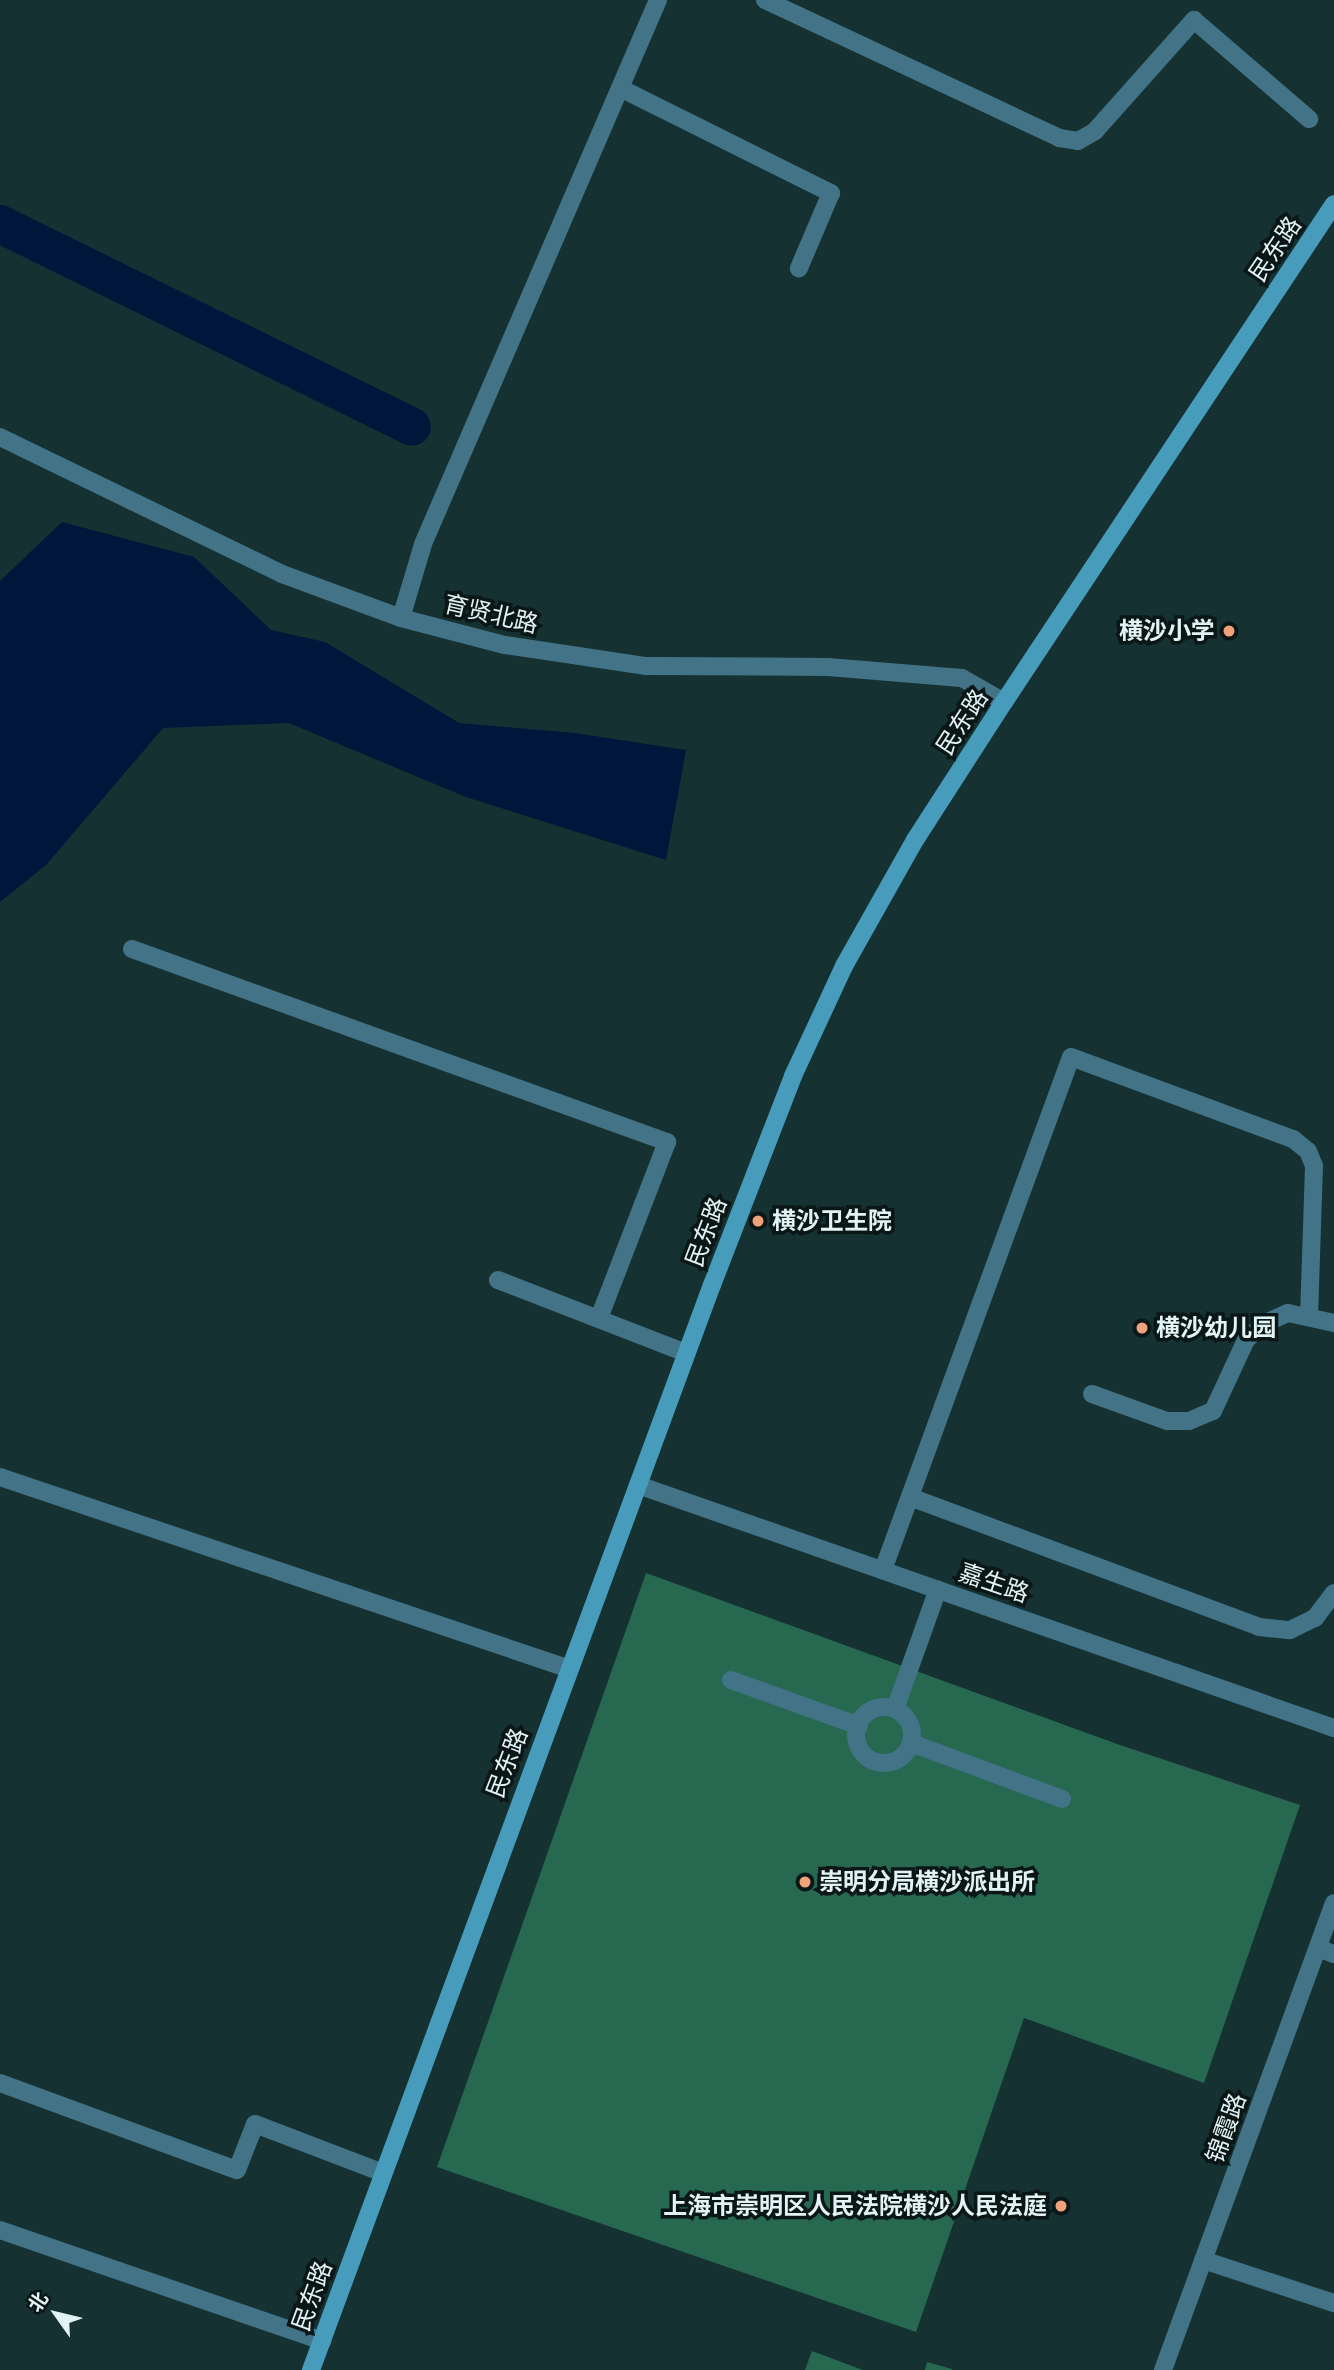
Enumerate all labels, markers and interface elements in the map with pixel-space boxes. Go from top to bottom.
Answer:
street label: 民东路 [1243,211,1307,287]
street label: 育贤北路 [441,589,541,639]
place label: 横沙小学 [1119,617,1215,645]
marker: 横沙小学 [1221,623,1237,639]
street label: 民东路 [930,684,994,760]
street label: 民东路 [680,1193,732,1271]
place label: 横沙卫生院 [772,1207,892,1235]
marker: 横沙卫生院 [750,1213,766,1229]
place label: 横沙幼儿园 [1156,1314,1276,1342]
marker: 横沙幼儿园 [1134,1320,1150,1336]
street label: 嘉生路 [955,1558,1033,1608]
street label: 民东路 [481,1724,533,1802]
place label: 崇明分局横沙派出所 [819,1868,1035,1896]
marker: 崇明分局横沙派出所 [797,1874,813,1890]
street label: 锦霞路 [1200,2089,1252,2167]
place label: 上海市崇明区人民法院横沙人民法庭 [663,2192,1047,2220]
marker: 上海市崇明区人民法院横沙人民法庭 [1053,2198,1069,2214]
street label: 民东路 [286,2257,338,2335]
north arrow [21,2279,91,2349]
text: 北 [23,2288,53,2316]

